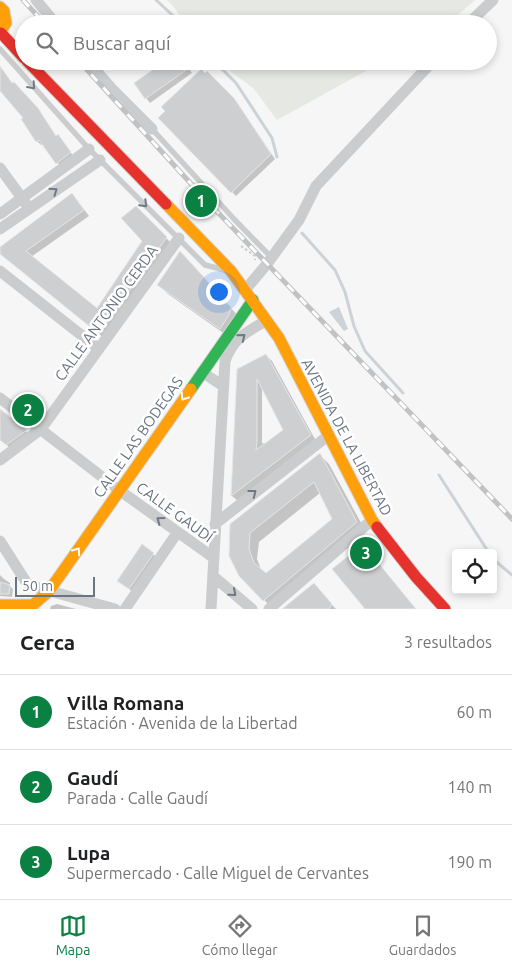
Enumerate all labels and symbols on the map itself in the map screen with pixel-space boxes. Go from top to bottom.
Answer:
one-way arrow [26,80,35,89]
pin: 1 [185,182,217,220]
one-way arrow [49,188,58,197]
one-way arrow [138,198,147,207]
street label: CALLE ANTONIO CERDA [51,242,161,384]
your location [206,279,232,305]
one-way arrow [236,333,245,342]
street label: AVENIDA DE LA LIBERTAD [298,356,396,518]
street label: CALLE LAS BODEGAS [90,373,186,501]
pin: 2 [12,391,44,429]
one-way arrow [181,391,190,401]
street label: CALLE GAUDÍ [133,478,217,546]
one-way arrow [248,490,257,499]
one-way arrow [156,517,166,526]
pin: 3 [350,534,382,572]
one-way arrow [71,547,80,557]
scale bar [15,574,95,597]
one-way arrow [227,587,236,596]

